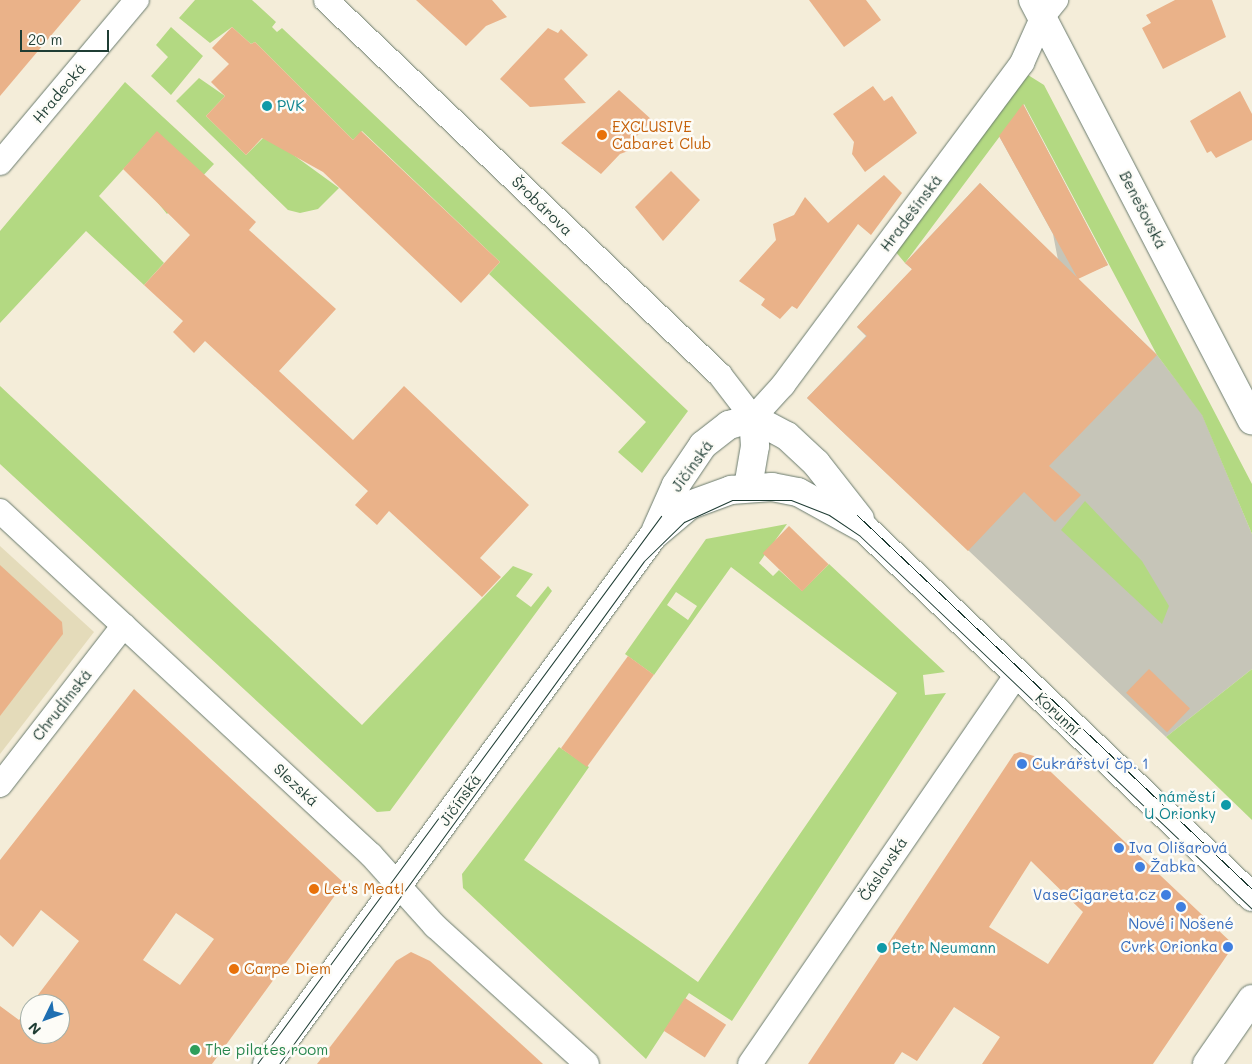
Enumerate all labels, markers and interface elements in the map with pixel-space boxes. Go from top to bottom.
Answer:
scale bar [22,20,111,52]
text: 20 m [28,29,62,49]
street label: Hradecká [29,59,89,127]
place label: PVK [277,97,304,115]
marker: PVK [261,100,273,112]
place label: EXCLUSIVE Cabaret Club [612,117,711,152]
marker: EXCLUSIVE Cabaret Club [596,129,608,141]
street label: Benešovská [1116,168,1170,252]
street label: Hradešínská [876,171,946,255]
street label: Šrobárova [508,173,576,239]
street label: Jičínská [667,437,717,495]
street label: Chrudimská [29,666,95,744]
street label: Korunní [1032,689,1084,739]
place label: Cukrářství čp. 1 [1032,755,1149,773]
marker: Cukrářství čp. 1 [1016,758,1028,770]
street label: Slezská [270,760,322,810]
street label: Jičínská [435,771,485,829]
place label: náměstí U Orionky [1144,787,1216,822]
marker: náměstí U Orionky [1220,799,1232,811]
street label: Čáslavská [855,834,911,904]
place label: Iva Olišarová [1129,839,1228,857]
marker: Iva Olišarová [1113,842,1125,854]
place label: Žabka [1150,858,1196,876]
marker: Žabka [1134,861,1146,873]
place label: Let's Meat! [324,880,404,898]
marker: Let's Meat! [308,883,320,895]
place label: VaseCigareta.cz [1033,886,1156,904]
marker: VaseCigareta.cz [1160,889,1172,901]
marker: Nové i Nošené [1175,901,1187,913]
place label: Nové i Nošené [1128,915,1234,933]
place label: Cvrk Orionka [1121,938,1218,956]
place label: Petr Neumann [892,939,996,957]
marker: Cvrk Orionka [1222,941,1234,953]
marker: Petr Neumann [876,942,888,954]
place label: Carpe Diem [244,960,331,978]
marker: Carpe Diem [228,963,240,975]
north arrow [20,994,70,1044]
text: N [24,1018,45,1039]
place label: The pilates room [205,1041,328,1059]
marker: The pilates room [189,1044,201,1056]

